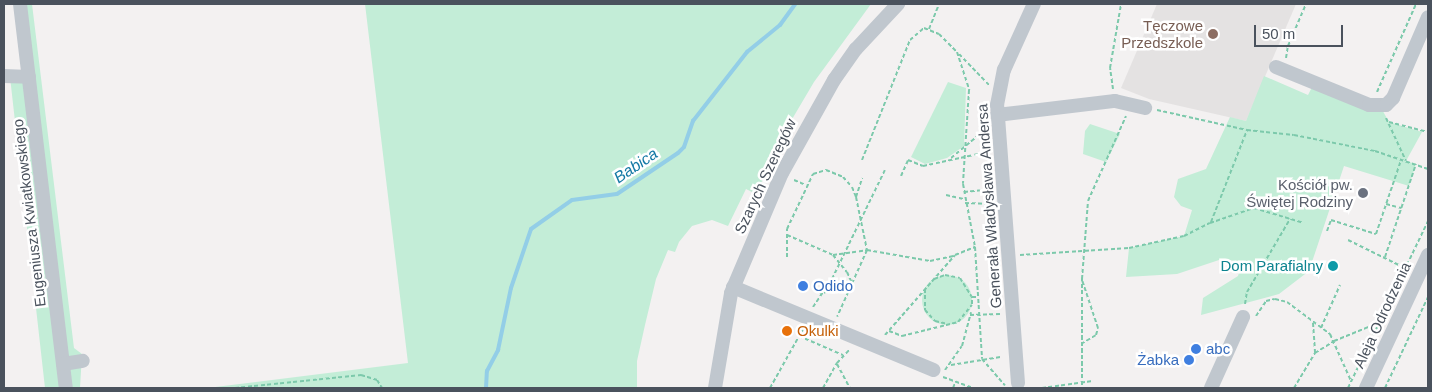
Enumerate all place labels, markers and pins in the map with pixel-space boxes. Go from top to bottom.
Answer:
place label: Tęczowe Przedszkole [1121,16,1203,51]
marker: Tęczowe Przedszkole [1207,28,1219,40]
place label: Kościół pw. Świętej Rodziny [1246,175,1353,210]
marker: Kościół pw. Świętej Rodziny [1357,187,1369,199]
place label: Dom Parafialny [1220,257,1323,275]
marker: Dom Parafialny [1327,260,1339,272]
place label: Odido [813,277,853,295]
marker: Odido [797,280,809,292]
place label: Okulki [797,322,839,340]
marker: Okulki [781,325,793,337]
place label: abc [1206,340,1230,358]
marker: abc [1190,343,1202,355]
place label: Żabka [1137,351,1179,369]
marker: Żabka [1183,354,1195,366]

